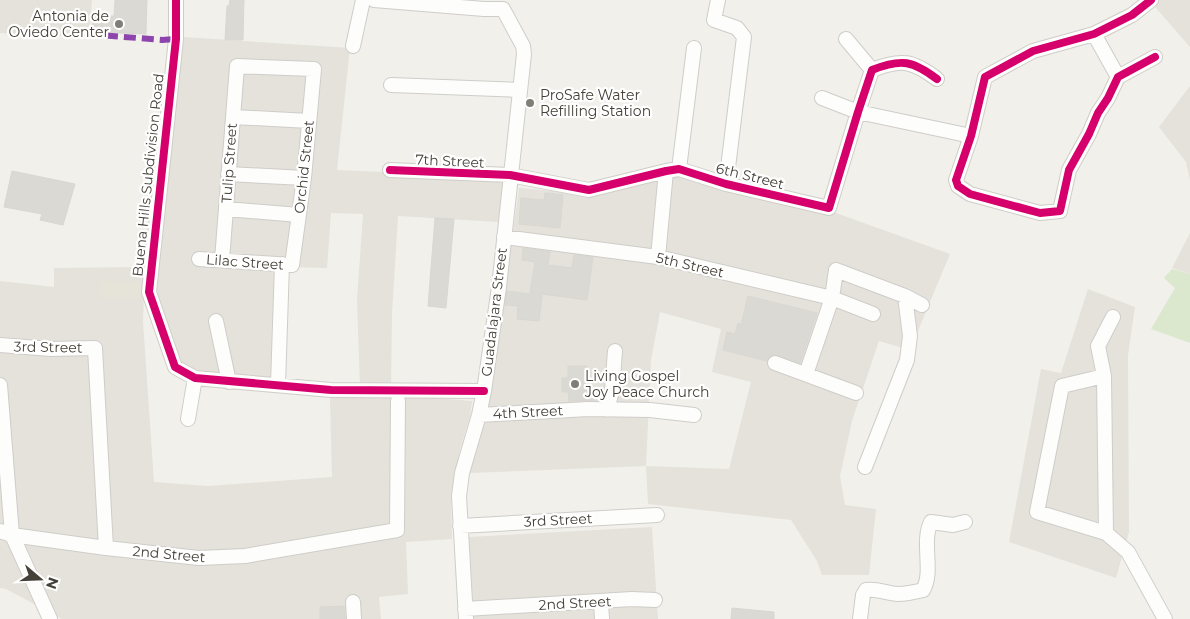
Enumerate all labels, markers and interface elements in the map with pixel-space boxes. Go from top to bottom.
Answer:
place label: Antonia de Oviedo Center [8,7,109,41]
marker: Antonia de Oviedo Center [113,18,125,30]
street label: Buena Hills Subdivision Road [128,73,168,277]
place label: ProSafe Water Refilling Station [540,86,651,120]
marker: ProSafe Water Refilling Station [524,97,536,109]
street label: Orchid Street [290,119,318,215]
street label: Tulip Street [217,122,241,204]
street label: 7th Street [415,150,485,172]
street label: 6th Street [714,159,786,193]
street label: Guadalajara Street [477,246,511,377]
street label: 5th Street [654,248,726,282]
street label: Lilac Street [206,250,285,274]
street label: 3rd Street [13,337,83,357]
place label: Living Gospel Joy Peace Church [584,367,710,401]
marker: Living Gospel Joy Peace Church [569,378,581,390]
street label: 4th Street [492,401,564,423]
street label: 3rd Street [523,509,593,531]
street label: 2nd Street [132,542,206,566]
north arrow [15,554,65,604]
text: N [42,575,63,592]
street label: 2nd Street [538,592,612,614]

